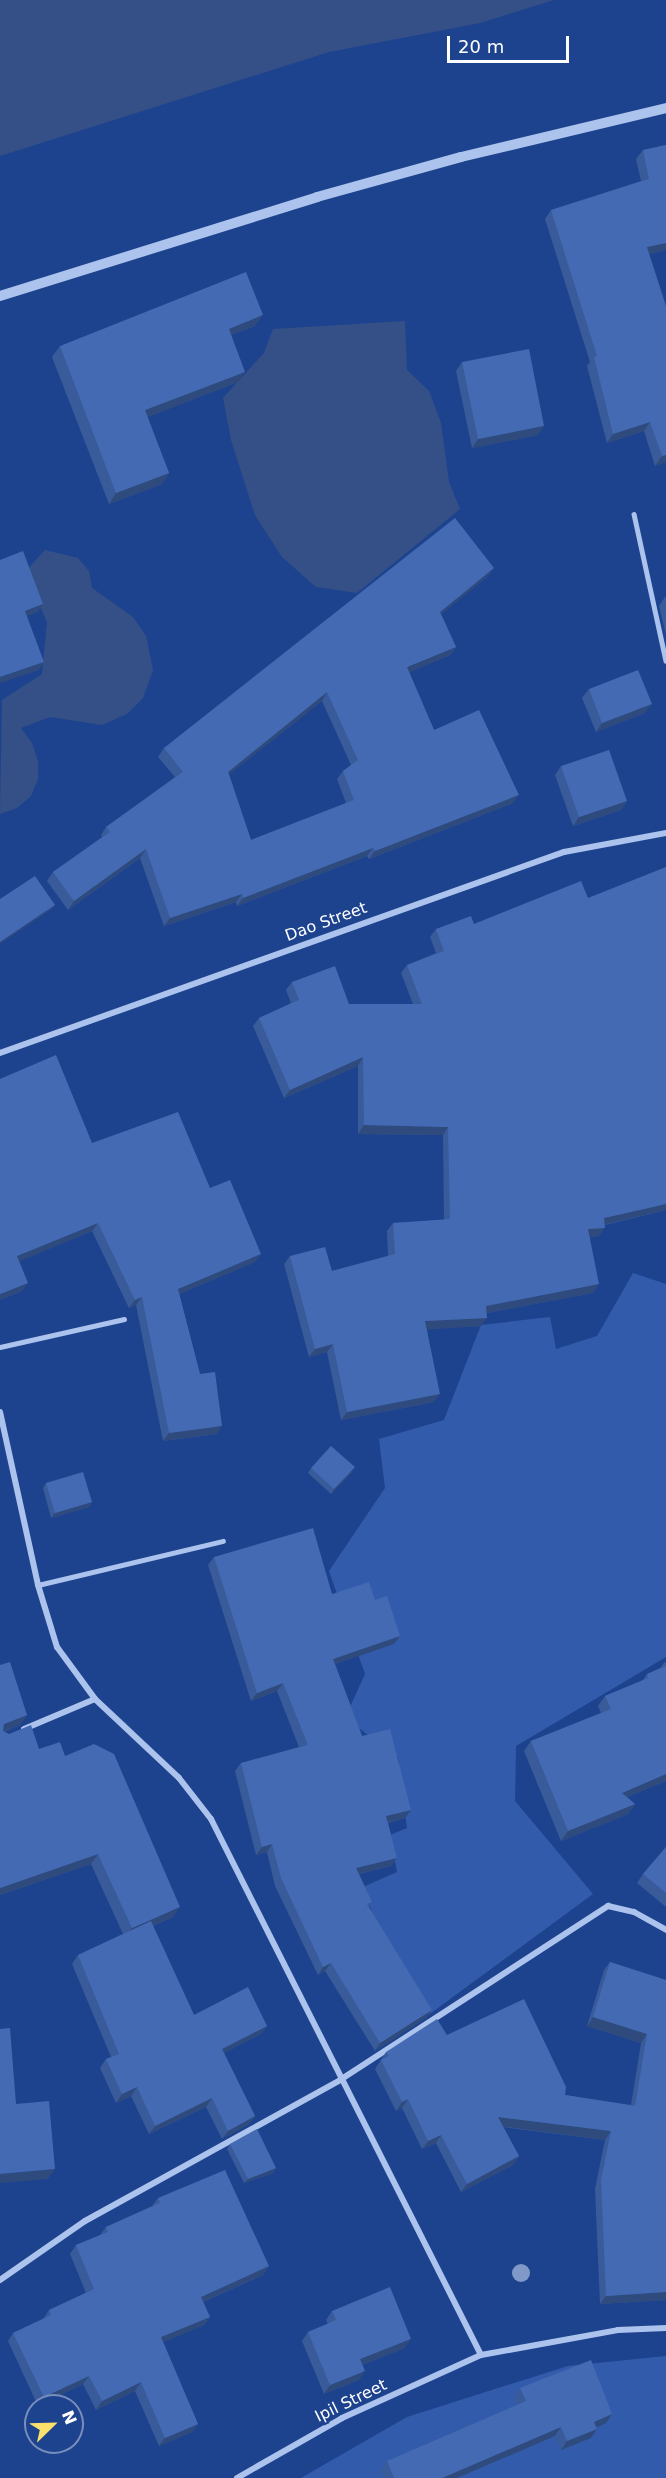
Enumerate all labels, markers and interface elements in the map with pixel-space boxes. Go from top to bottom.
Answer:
scale bar [450,24,572,62]
text: 20 m [458,36,504,57]
street label: Dao Street [282,898,370,946]
street label: Ipil Street [312,2375,390,2427]
north arrow [24,2394,84,2454]
text: N [58,2408,81,2427]

